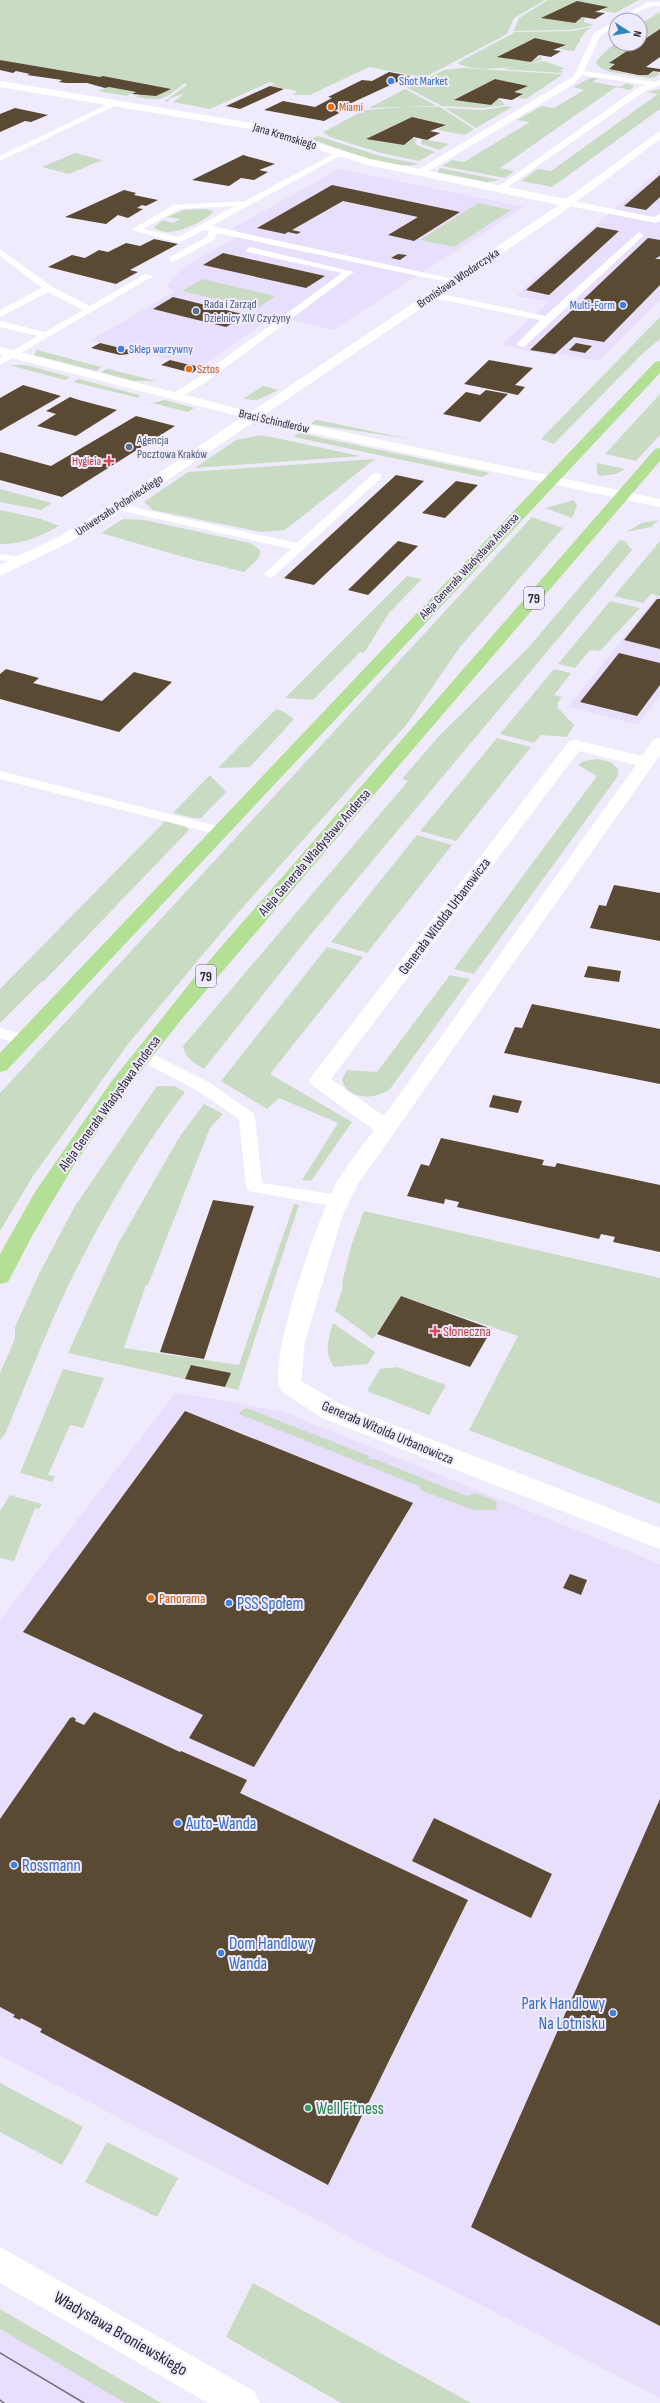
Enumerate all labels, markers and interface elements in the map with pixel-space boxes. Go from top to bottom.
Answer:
north arrow [608,12,648,52]
text: N [630,30,644,38]
place label: Shot Market [399,74,448,89]
marker: Shot Market [386,76,396,86]
place label: Miami [339,100,363,115]
marker: Miami [326,102,336,112]
street label: Jana Kremskiego [250,119,318,153]
street label: Bronisława Włodarczyka [414,245,503,311]
place label: Rada i Zarząd Dzielnicy XIV Czyżyny [204,297,291,326]
place label: Multi-Form [570,298,615,313]
marker: Multi-Form [618,300,628,310]
marker: Rada i Zarząd Dzielnicy XIV Czyżyny [191,306,201,316]
place label: Sklep warzywny [129,342,193,357]
marker: Sklep warzywny [116,344,126,354]
place label: Sztos [197,362,219,377]
marker: Sztos [184,364,194,374]
street label: Braci Schindlerów [237,406,311,437]
place label: Agencja Pocztowa Kraków [136,433,207,462]
marker: Agencja Pocztowa Kraków [124,442,134,452]
place label: Hygieia [72,454,101,469]
marker: Hygieia [104,456,114,466]
street label: Uniwersału Połanieckiego [73,472,166,539]
street label: Aleja Generała Władysława Andersa [416,510,523,623]
road number: 79 [524,587,544,609]
street label: Aleja Generała Władysława Andersa [254,785,374,920]
street label: Generała Witolda Urbanowicza [395,855,494,978]
road number: 79 [196,965,216,987]
street label: Aleja Generała Władysława Andersa [54,1032,164,1175]
place label: Słoneczna [443,1323,491,1340]
marker: Słoneczna [430,1326,440,1336]
street label: Generała Witolda Urbanowicza [319,1397,456,1468]
place label: Panorama [159,1590,205,1607]
marker: Panorama [146,1593,156,1603]
place label: PSS Społem [237,1594,304,1614]
marker: PSS Społem [224,1598,234,1608]
place label: Auto-Wanda [185,1814,256,1834]
marker: Auto-Wanda [173,1818,183,1828]
place label: Rossmann [22,1856,81,1876]
marker: Rossmann [9,1860,19,1870]
place label: Dom Handlowy Wanda [229,1934,314,1974]
marker: Dom Handlowy Wanda [216,1948,226,1958]
place label: Park Handlowy Na Lotnisku [522,1994,605,2034]
marker: Park Handlowy Na Lotnisku [608,2008,618,2018]
place label: Well Fitness [316,2099,384,2119]
marker: Well Fitness [303,2103,313,2113]
street label: Władysława Broniewskiego [50,2287,191,2380]

